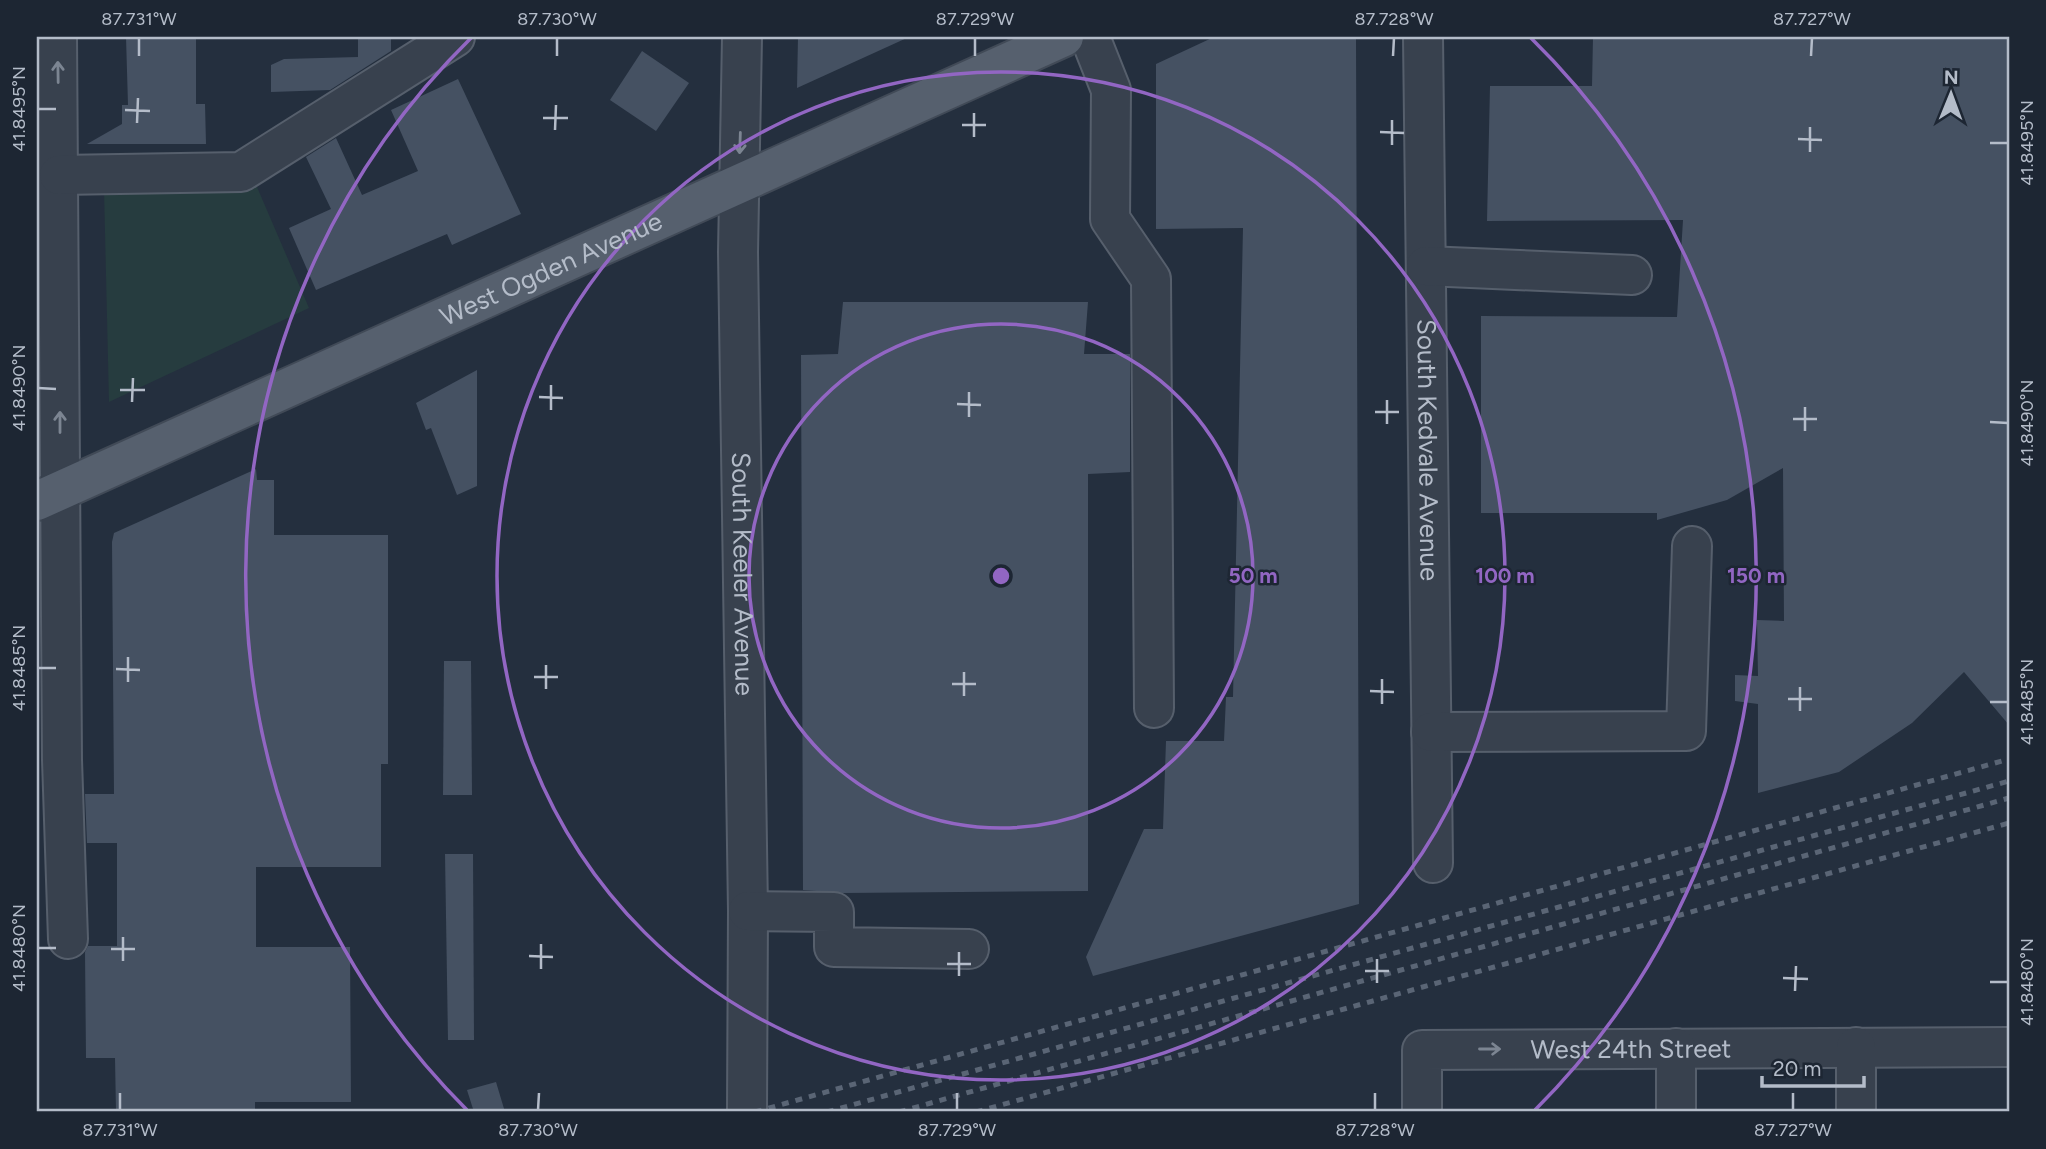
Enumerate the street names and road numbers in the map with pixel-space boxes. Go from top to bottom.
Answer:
street label: West Ogden Avenue [435,205,667,333]
street label: South Kedvale Avenue [1410,319,1446,581]
street label: South Keeler Avenue [725,452,761,696]
street label: West 24th Street [1531,1032,1732,1065]

